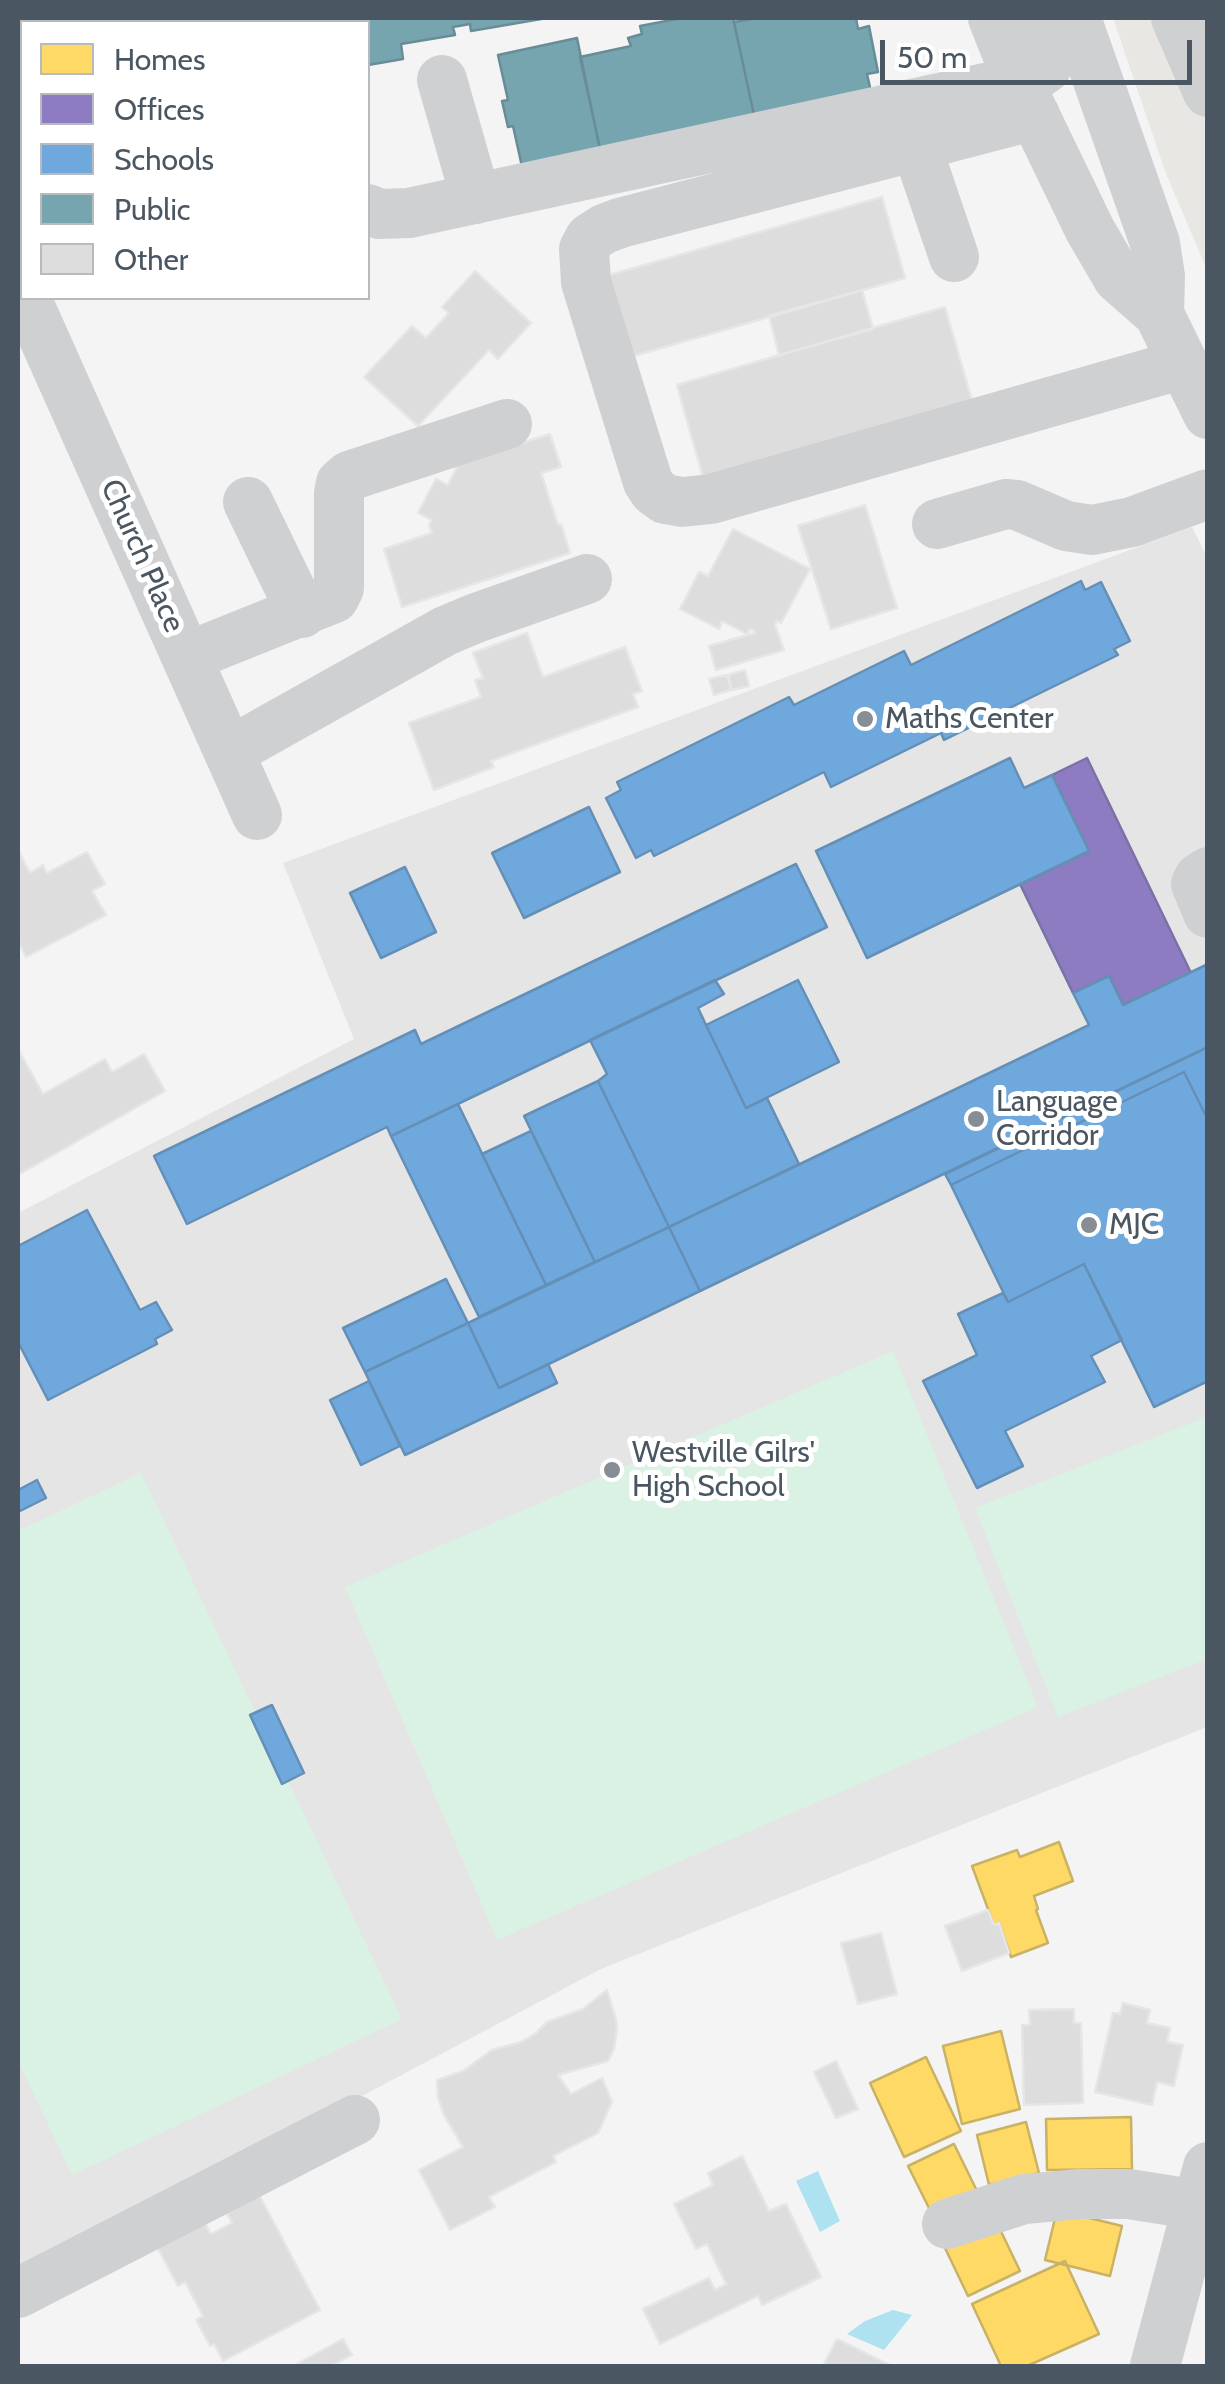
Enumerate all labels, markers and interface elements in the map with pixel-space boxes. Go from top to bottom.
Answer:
legend [20,20,370,300]
scale bar [885,20,1198,82]
text: 50 m [897,39,967,76]
text: Homes [114,41,205,78]
text: Offices [114,91,204,128]
text: Schools [114,141,214,178]
text: Public [114,191,190,228]
text: Other [114,241,188,278]
street label: Church Place [92,474,192,638]
place label: Maths Center [885,701,1054,737]
marker: Maths Center [854,708,876,730]
place label: Language Corridor [996,1084,1118,1154]
marker: Language Corridor [965,1108,987,1130]
place label: MJC [1109,1207,1159,1243]
marker: MJC [1078,1214,1100,1236]
place label: Westville Gilrs' High School [632,1435,815,1506]
marker: Westville Gilrs' High School [601,1459,623,1481]

